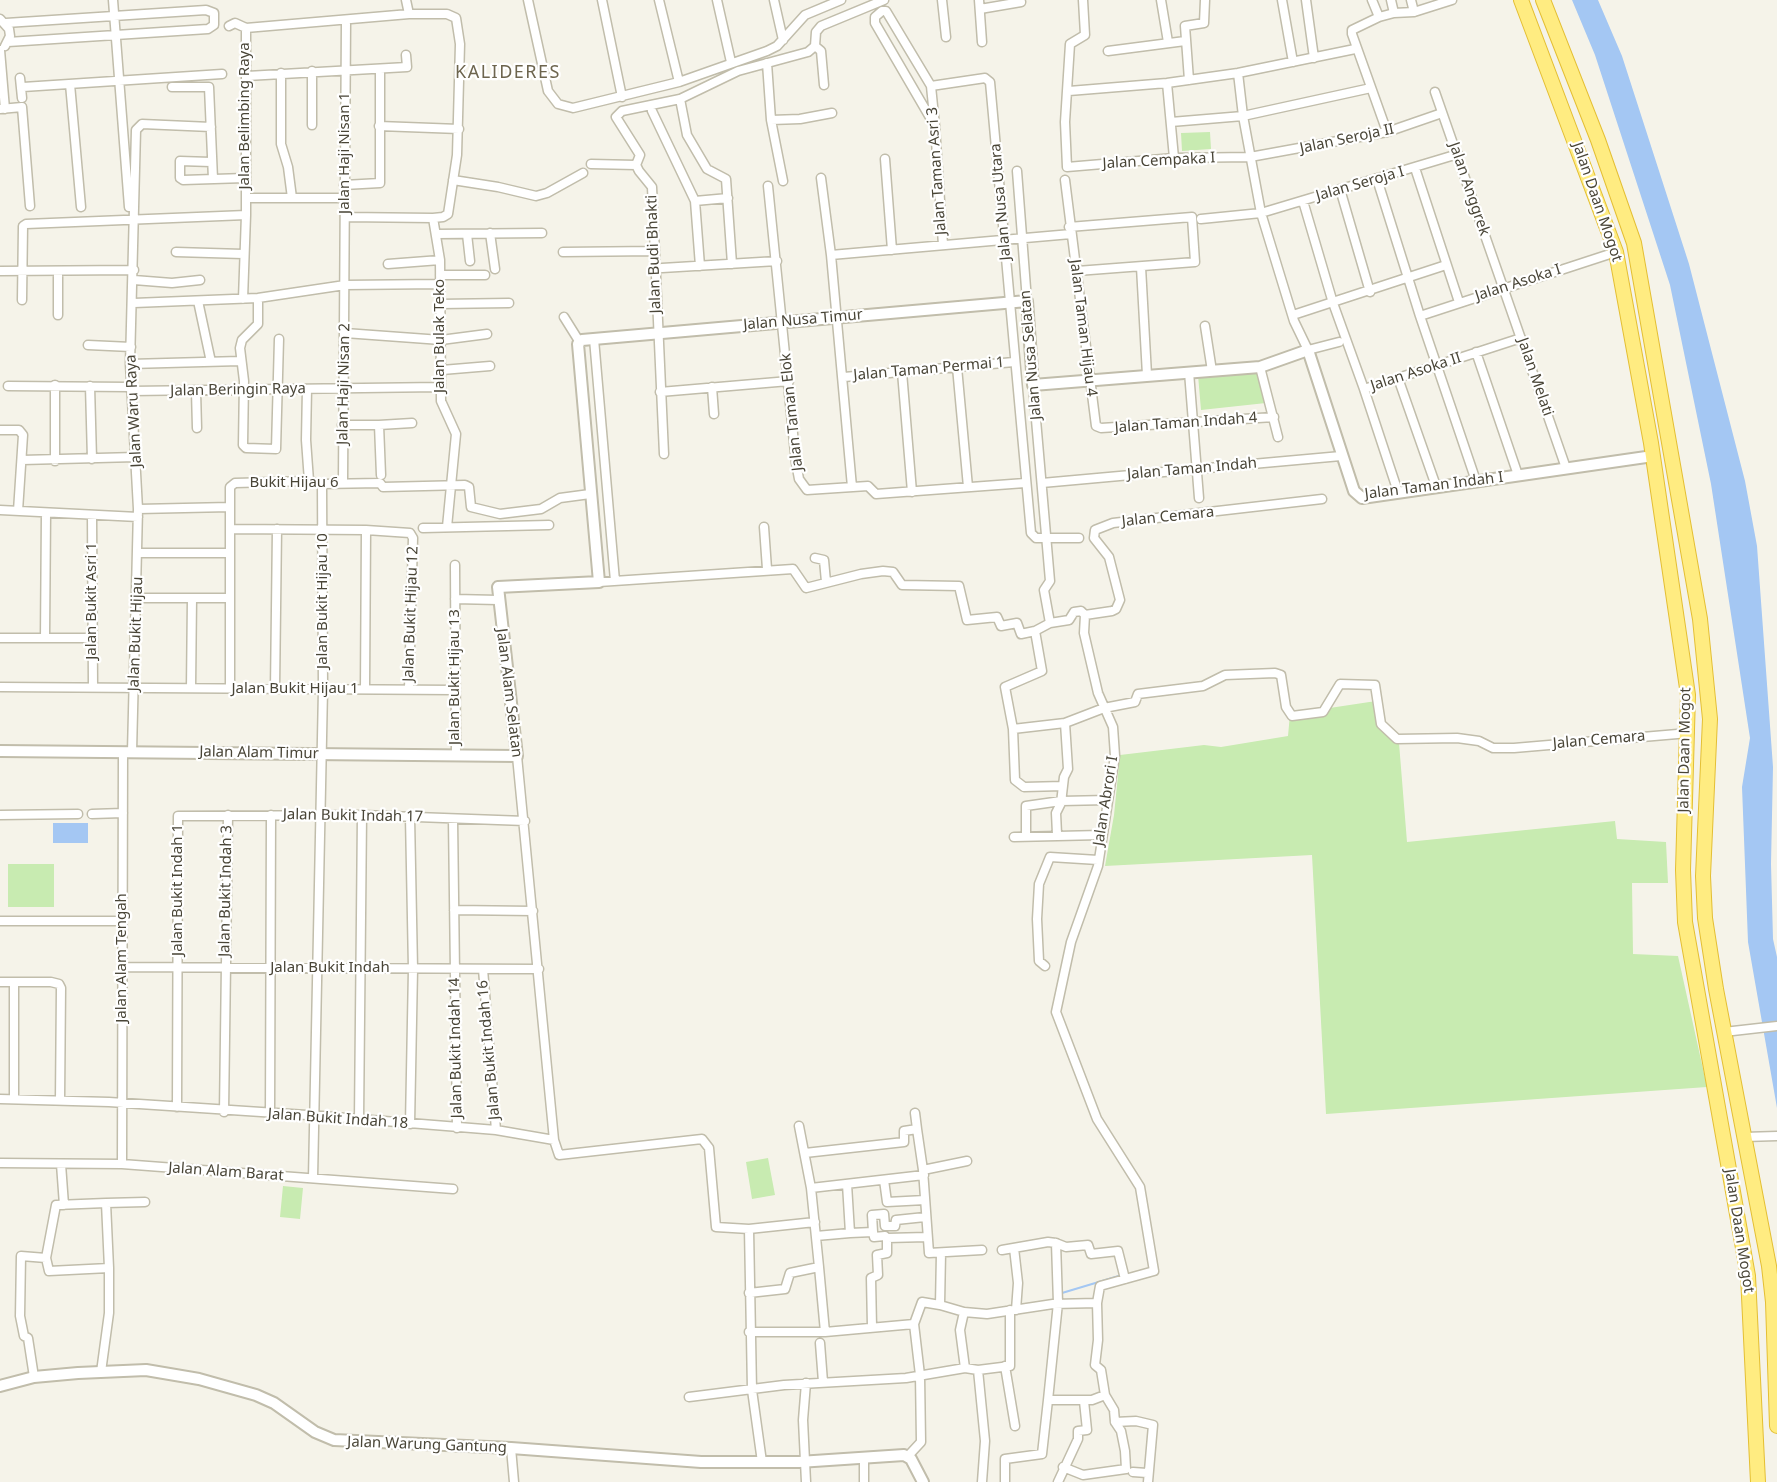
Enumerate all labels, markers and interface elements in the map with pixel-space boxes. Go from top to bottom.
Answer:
street label: Jalan Belimbing Raya [236,42,254,190]
district label: KALIDERES [455,62,561,84]
street label: Jalan Haji Nisan 1 [336,92,354,214]
street label: Jalan Taman Asri 3 [924,106,950,236]
street label: Jalan Seroja II [1298,120,1396,158]
street label: Jalan Anggrek [1445,140,1493,238]
street label: Jalan Daan Mogot [1568,140,1626,264]
street label: Jalan Nusa Utara [987,143,1015,261]
street label: Jalan Cempaka I [1102,149,1216,173]
street label: Jalan Seroja I [1314,163,1406,205]
street label: Jalan Budi Bhakti [643,194,665,314]
street label: Jalan Taman Hijau 4 [1066,258,1100,398]
street label: Jalan Asoka I [1473,261,1563,305]
street label: Jalan Bulak Teko [431,279,449,393]
street label: Jalan Nusa Selatan [1016,289,1046,421]
street label: Jalan Nusa Timur [743,306,863,334]
street label: Jalan Haji Nisan 2 [334,323,354,445]
street label: Jalan Melati [1513,335,1557,419]
street label: Jalan Asoka II [1368,349,1464,395]
street label: Jalan Taman Elok [777,352,807,472]
street label: Jalan Taman Permai 1 [853,353,1005,385]
street label: Jalan Waru Raya [122,354,146,468]
street label: Jalan Beringin Raya [170,380,306,400]
street label: Jalan Taman Indah 4 [1114,409,1258,437]
street label: Jalan Taman Indah [1126,454,1258,484]
street label: Jalan Taman Indah I [1364,469,1504,503]
street label: Bukit Hijau 6 [249,474,339,492]
street label: Jalan Cemara [1121,503,1215,531]
street label: Jalan Bukit Hijau 10 [314,533,332,669]
street label: Jalan Bukit Asri 1 [83,542,101,660]
street label: Jalan Bukit Hijau 12 [400,546,422,682]
street label: Jalan Bukit Hijau [125,576,147,692]
street label: Jalan Bukit Hijau 13 [446,609,464,745]
street label: Jalan Alam Selatan [492,627,526,759]
street label: Jalan Bukit Hijau 1 [231,680,359,698]
street label: Jalan Daan Mogot [1675,687,1695,813]
street label: Jalan Cemara [1552,727,1646,753]
street label: Jalan Alam Timur [199,743,319,763]
street label: Jalan Abrori I [1090,755,1122,847]
street label: Jalan Bukit Indah 17 [283,806,423,826]
street label: Jalan Bukit Indah 1 [169,824,187,956]
street label: Jalan Bukit Indah 3 [216,825,236,957]
street label: Jalan Alam Tengah [113,893,131,1023]
street label: Jalan Bukit Indah [270,959,390,977]
street label: Jalan Bukit Indah 14 [446,978,466,1118]
street label: Jalan Bukit Indah 16 [474,979,504,1121]
street label: Jalan Bukit Indah 18 [267,1105,409,1133]
street label: Jalan Alam Barat [168,1159,284,1185]
street label: Jalan Daan Mogot [1720,1168,1758,1294]
street label: Jalan Warung Gantung [347,1433,507,1457]

